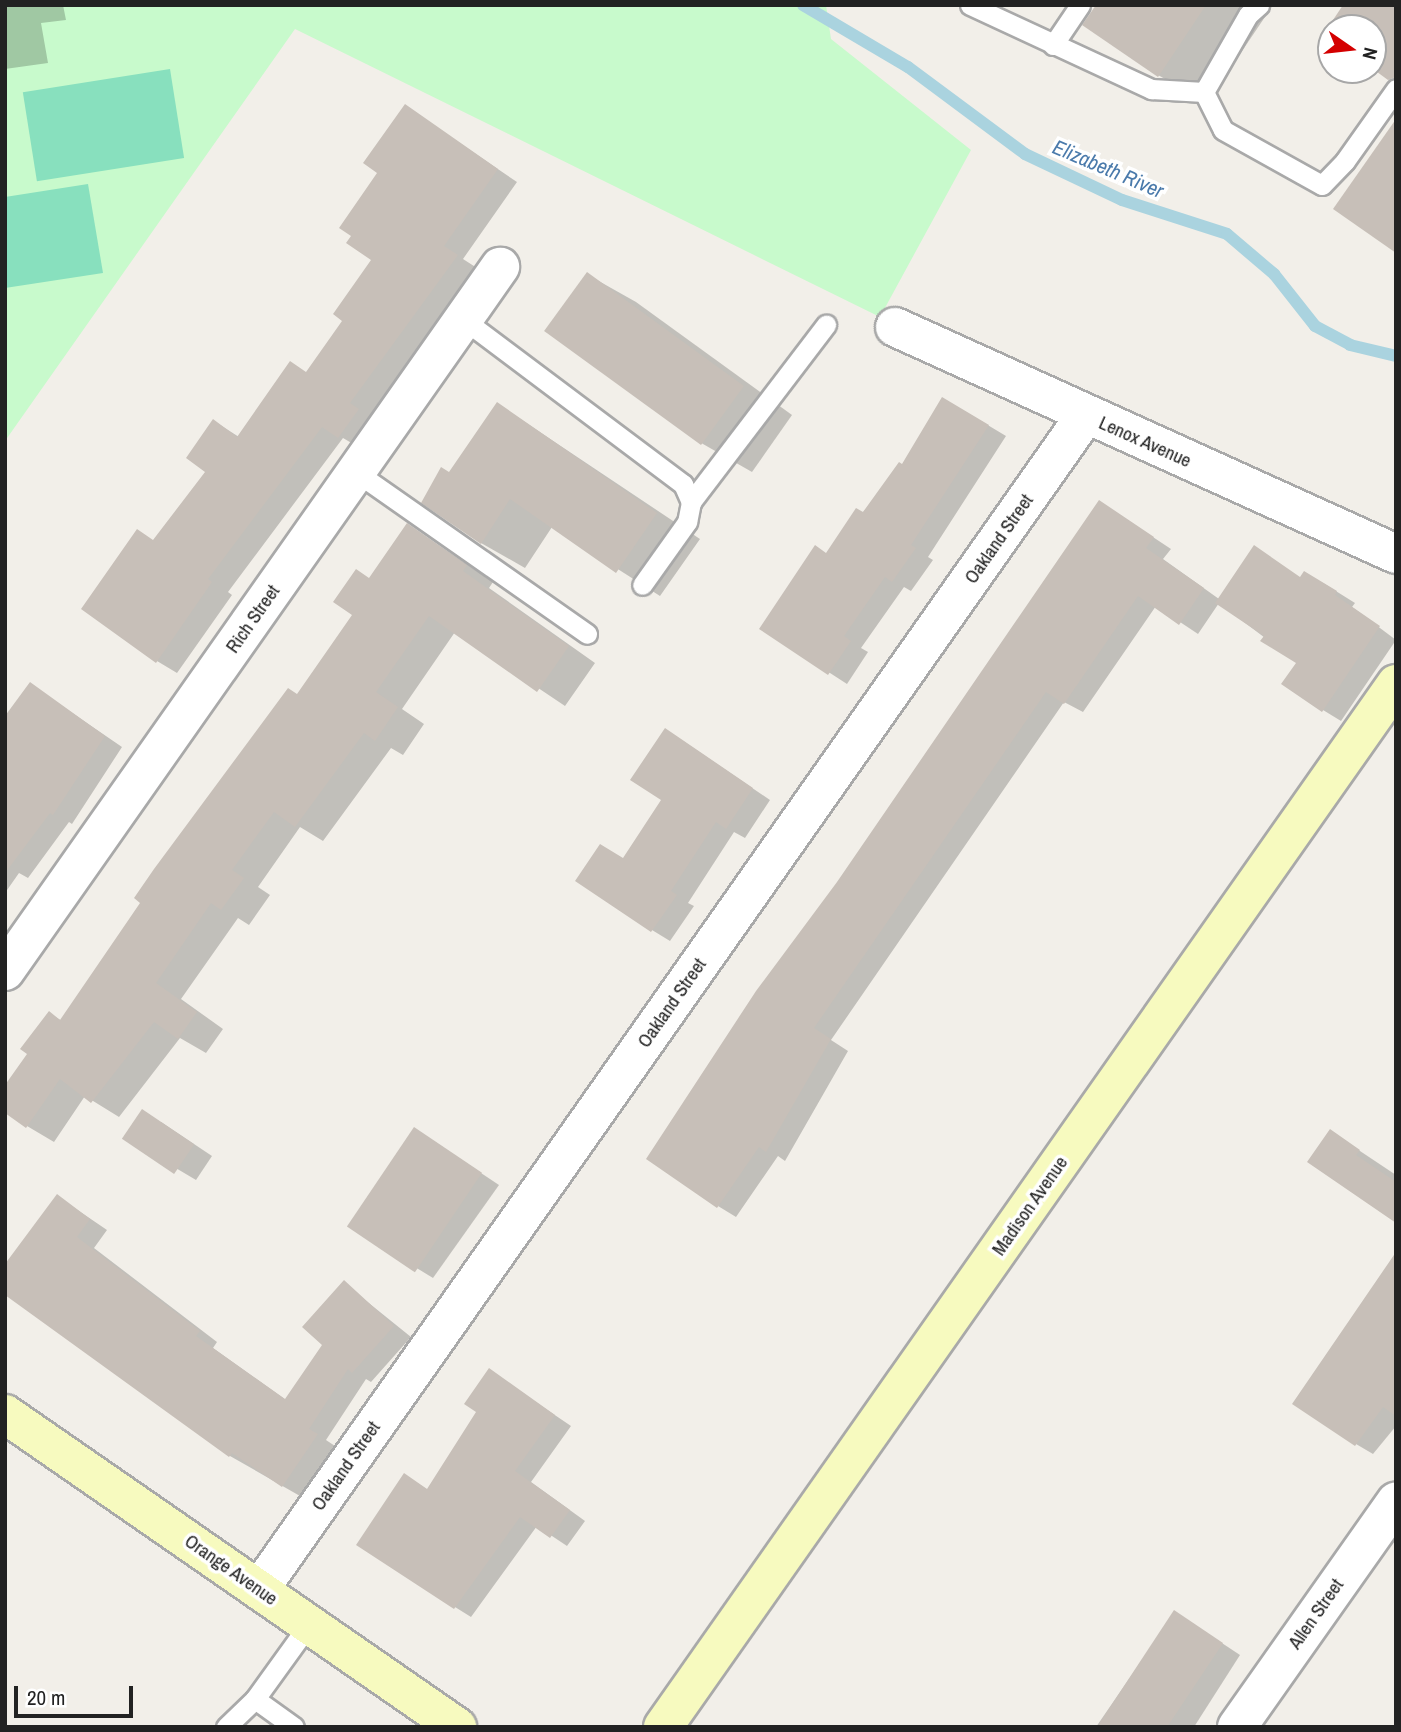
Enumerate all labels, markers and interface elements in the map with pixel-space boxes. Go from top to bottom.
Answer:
north arrow [1317,14,1387,84]
text: N [1356,45,1384,62]
water label: Elizabeth River [1049,134,1167,204]
street label: Lenox Avenue [1095,411,1195,473]
street label: Oakland Street [960,490,1038,588]
street label: Rich Street [221,581,285,657]
street label: Oakland Street [633,954,711,1052]
street label: Madison Avenue [987,1152,1073,1260]
street label: Oakland Street [307,1417,385,1515]
street label: Orange Avenue [180,1529,282,1611]
street label: Allen Street [1284,1574,1348,1654]
scale bar [18,1672,136,1716]
text: 20 m [27,1683,65,1712]

